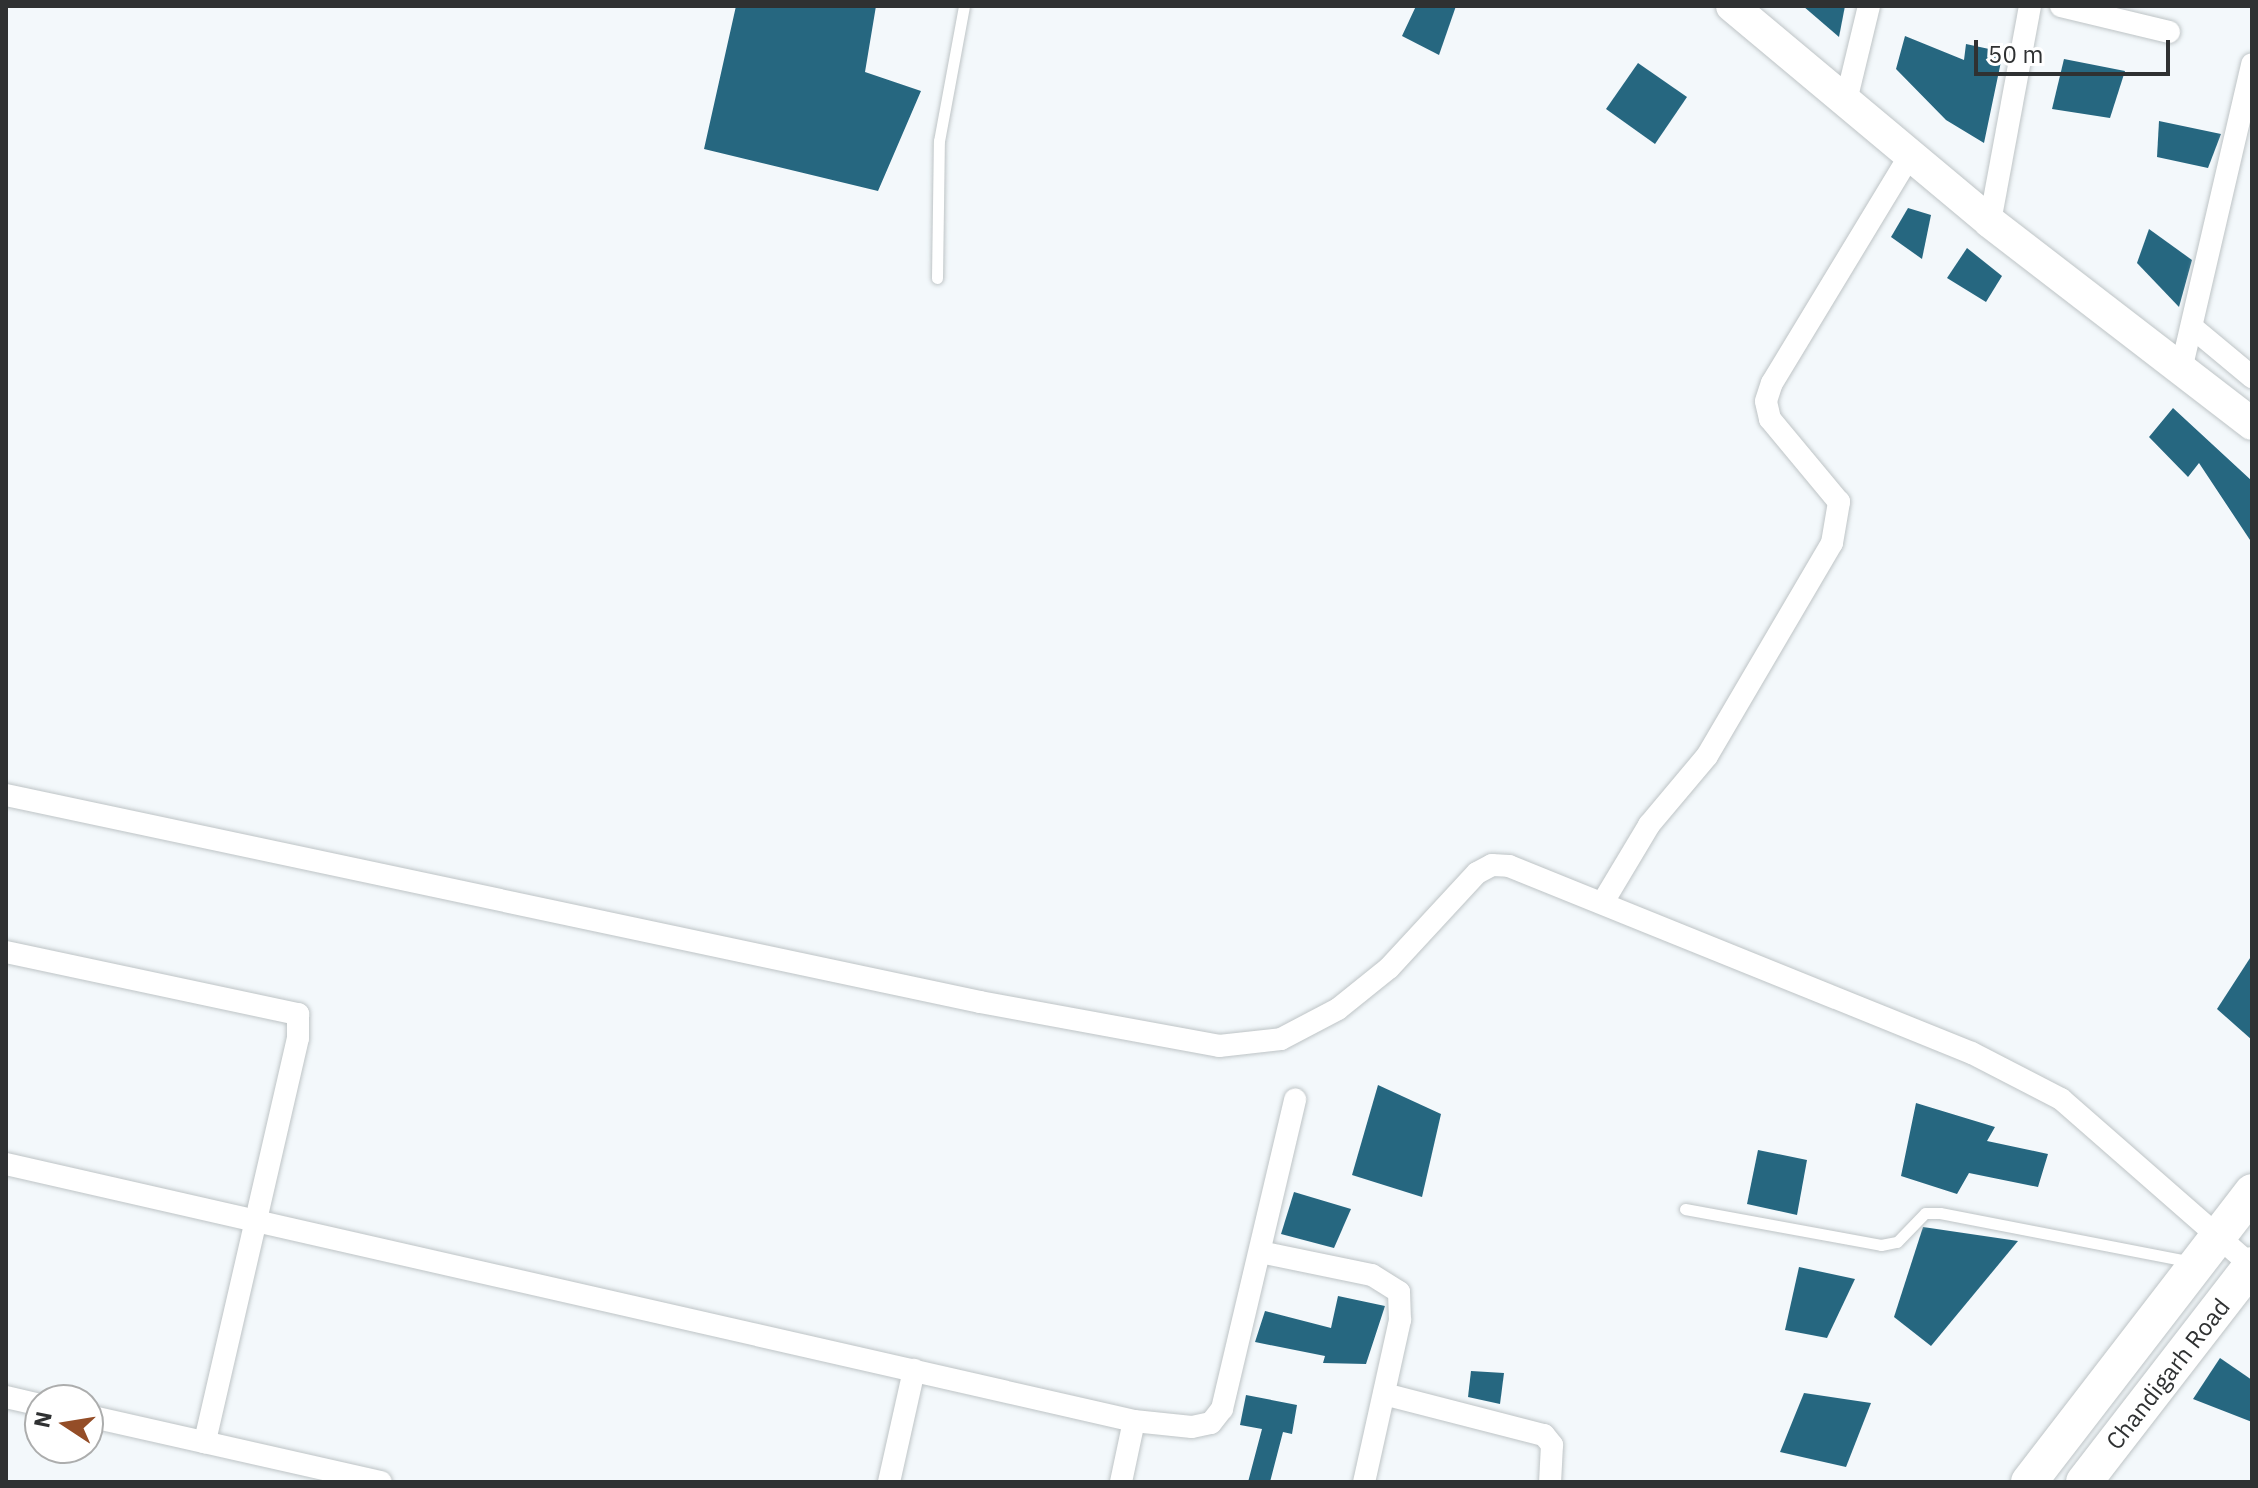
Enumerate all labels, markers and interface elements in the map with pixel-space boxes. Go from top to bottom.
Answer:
scale bar [1978,24,2174,74]
text: 50 m [1988,38,2043,70]
street label: Chandigarh Road [2100,1293,2236,1455]
north arrow [24,1384,104,1464]
text: N [26,1409,58,1430]

